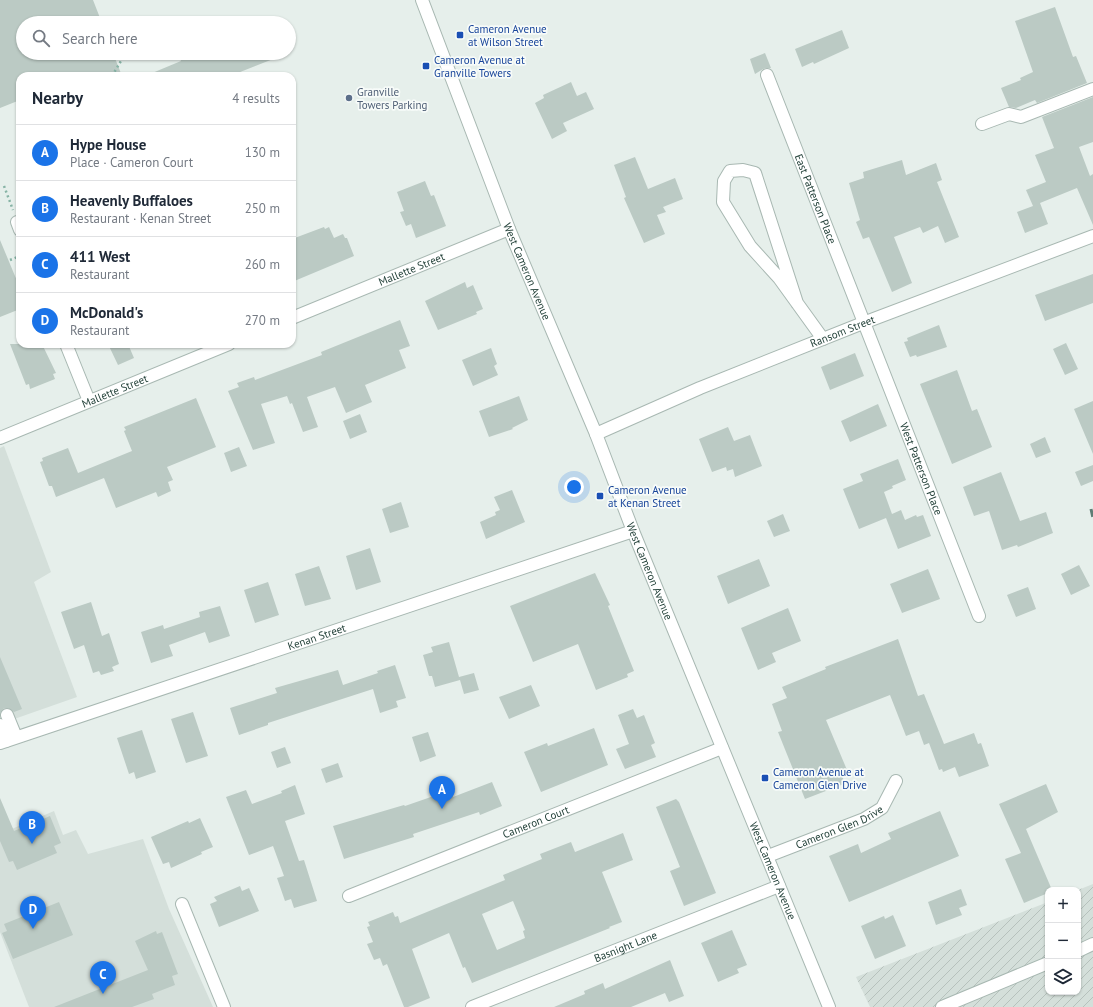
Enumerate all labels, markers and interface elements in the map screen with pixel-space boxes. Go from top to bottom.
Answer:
search box [16,16,296,60]
place label: Cameron Avenue at Wilson Street [468,22,547,49]
icon: search [30,27,52,49]
text: Search here [62,29,138,48]
marker: Cameron Avenue at Wilson Street [455,30,465,40]
place label: Cameron Avenue at Granville Towers [434,53,525,80]
marker: Cameron Avenue at Granville Towers [421,61,431,71]
place label: Granville Towers Parking [357,85,428,112]
text: Nearby [32,87,83,109]
text: 4 results [232,90,280,107]
marker: Granville Towers Parking [344,93,354,103]
text: Hype House [70,135,146,154]
text: A [41,144,49,161]
text: 130 m [245,144,280,161]
street label: East Patterson Place [792,152,840,246]
text: Place · Cameron Court [70,154,193,171]
text: Heavenly Buffaloes [70,191,193,210]
text: B [41,200,49,217]
text: 250 m [245,200,280,217]
text: Restaurant · Kenan Street [70,210,211,227]
street label: West Cameron Avenue [500,221,554,323]
text: 411 West [70,247,130,266]
street label: Mallette Street [376,249,447,289]
text: C [41,256,49,273]
text: 260 m [245,256,280,273]
text: Restaurant [70,266,129,283]
text: McDonald's [70,303,143,322]
text: D [41,312,49,329]
text: 270 m [245,312,280,329]
street label: Ransom Street [808,312,877,350]
text: Restaurant [70,322,129,339]
street label: Mallette Street [80,371,150,411]
street label: West Patterson Place [897,421,946,517]
your location [564,477,584,497]
place label: Cameron Avenue at Kenan Street [608,483,687,510]
marker: Cameron Avenue at Kenan Street [595,491,605,501]
street label: West Cameron Avenue [623,520,676,623]
street label: Kenan Street [286,621,348,653]
place label: Cameron Avenue at Cameron Glen Drive [773,765,867,792]
marker: Cameron Avenue at Cameron Glen Drive [760,773,770,783]
pin: A [429,776,455,809]
street label: Cameron Court [501,802,571,841]
street label: Cameron Glen Drive [794,802,886,852]
pin: B [19,811,45,844]
street label: West Cameron Avenue [747,820,799,922]
map controls [1045,887,1081,995]
button: + [1045,887,1081,923]
pin: D [20,896,46,929]
button: − [1045,923,1081,959]
street label: Basnight Lane [592,928,659,965]
button: layers [1045,959,1081,995]
pin: C [90,961,116,994]

